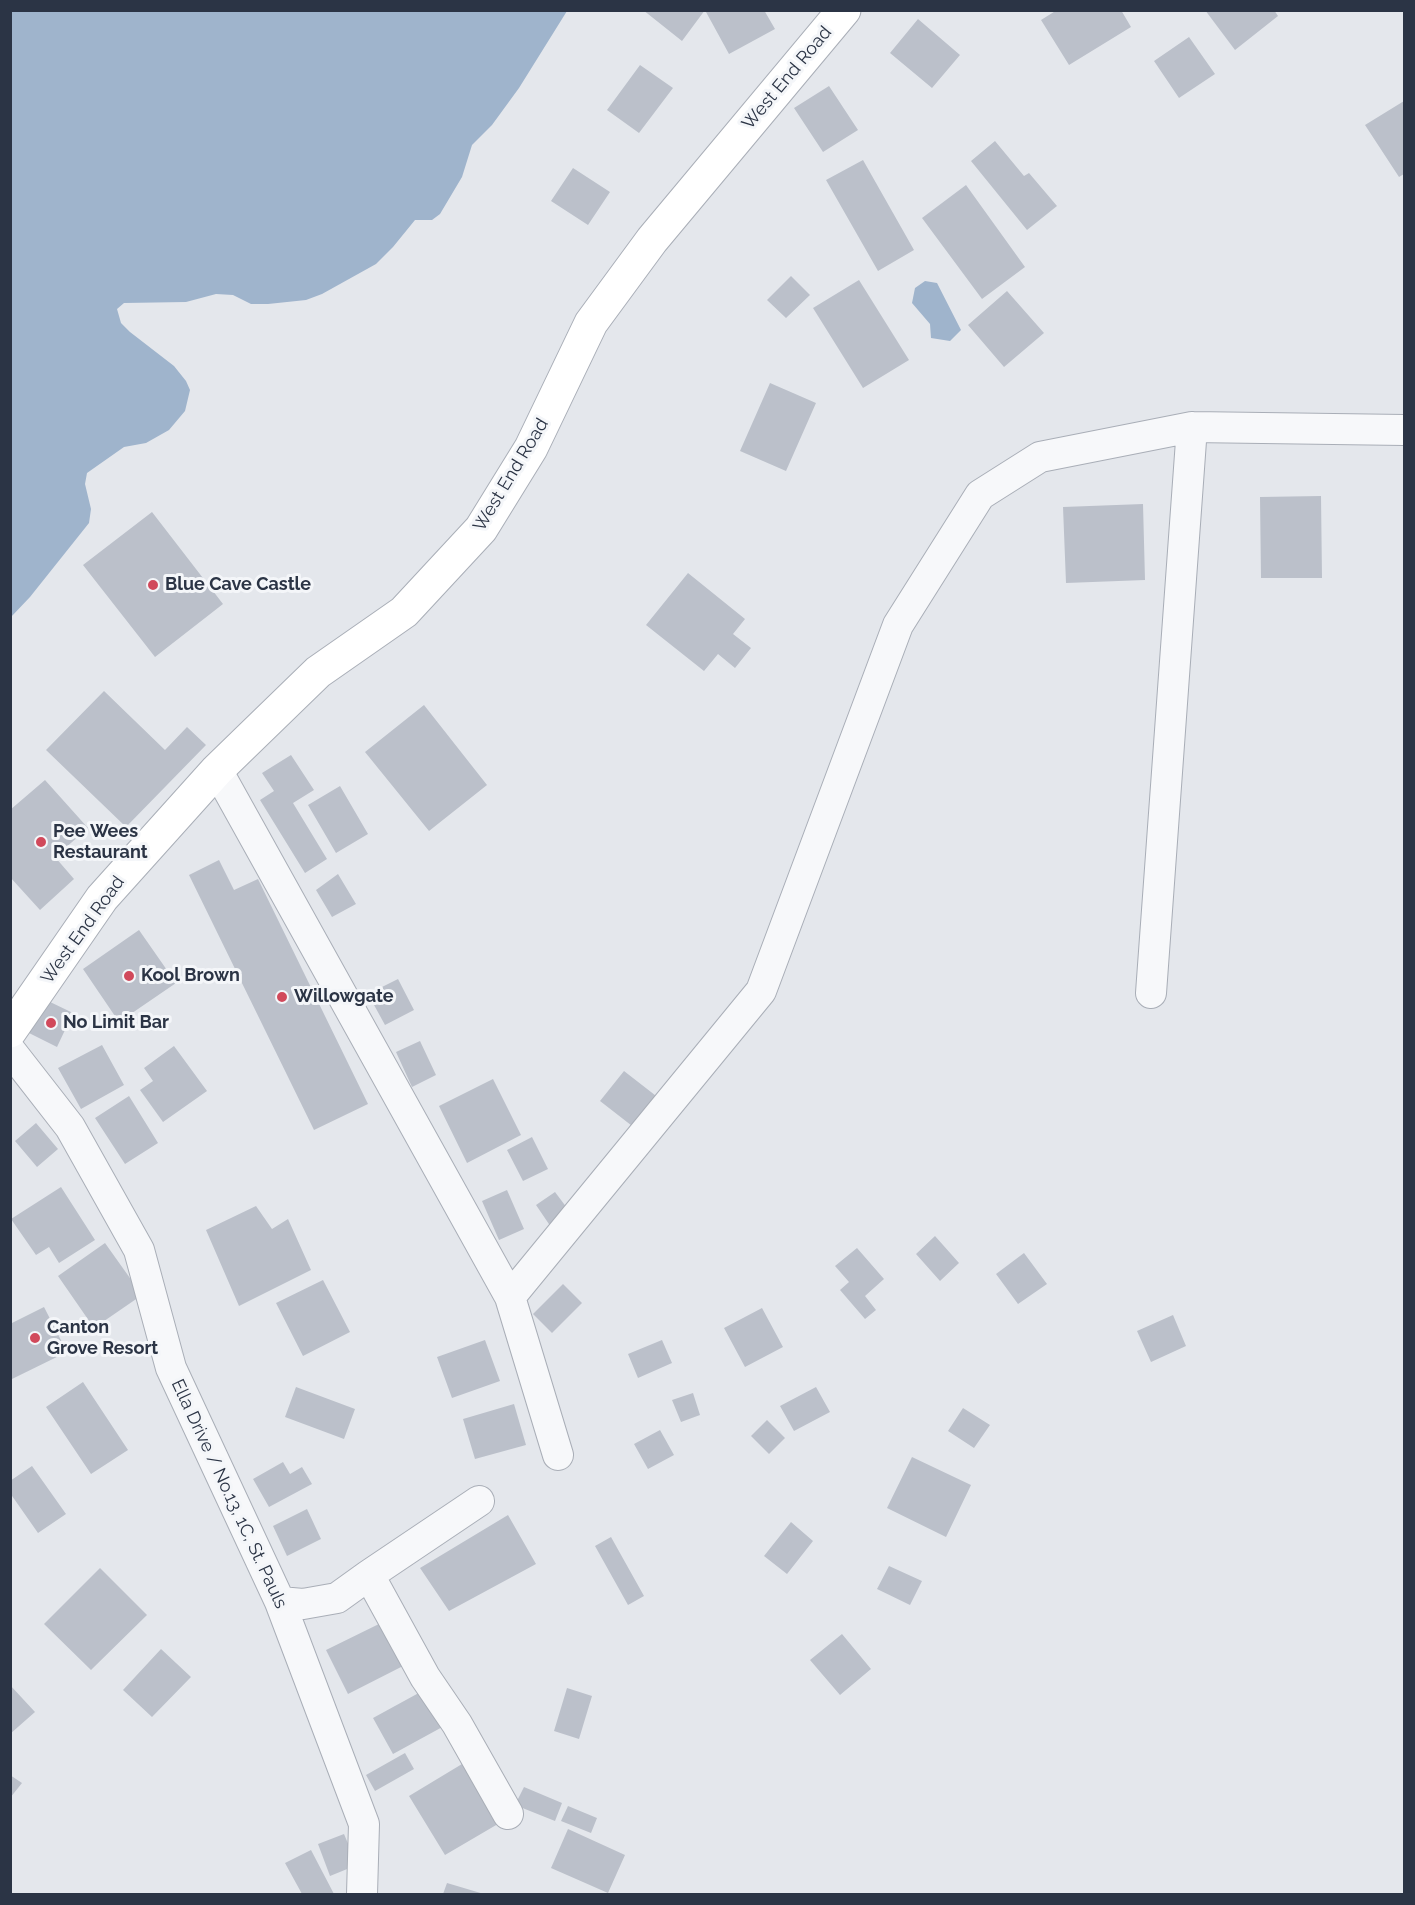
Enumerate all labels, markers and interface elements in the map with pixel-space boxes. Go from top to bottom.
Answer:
street label: West End Road [738,22,836,134]
street label: West End Road [469,415,553,535]
place label: Blue Cave Castle [165,574,311,596]
marker: Blue Cave Castle [146,578,160,592]
place label: Pee Wees Restaurant [53,821,148,864]
marker: Pee Wees Restaurant [34,835,48,849]
street label: West End Road [37,872,129,988]
place label: Kool Brown [141,965,240,987]
marker: Kool Brown [122,969,136,983]
place label: Willowgate [294,986,394,1008]
marker: Willowgate [275,990,289,1004]
place label: No Limit Bar [63,1012,169,1034]
marker: No Limit Bar [44,1016,58,1030]
place label: Canton Grove Resort [47,1317,158,1360]
marker: Canton Grove Resort [28,1331,42,1345]
street label: Ella Drive / No.13, 1C, St. Pauls [166,1376,292,1612]

